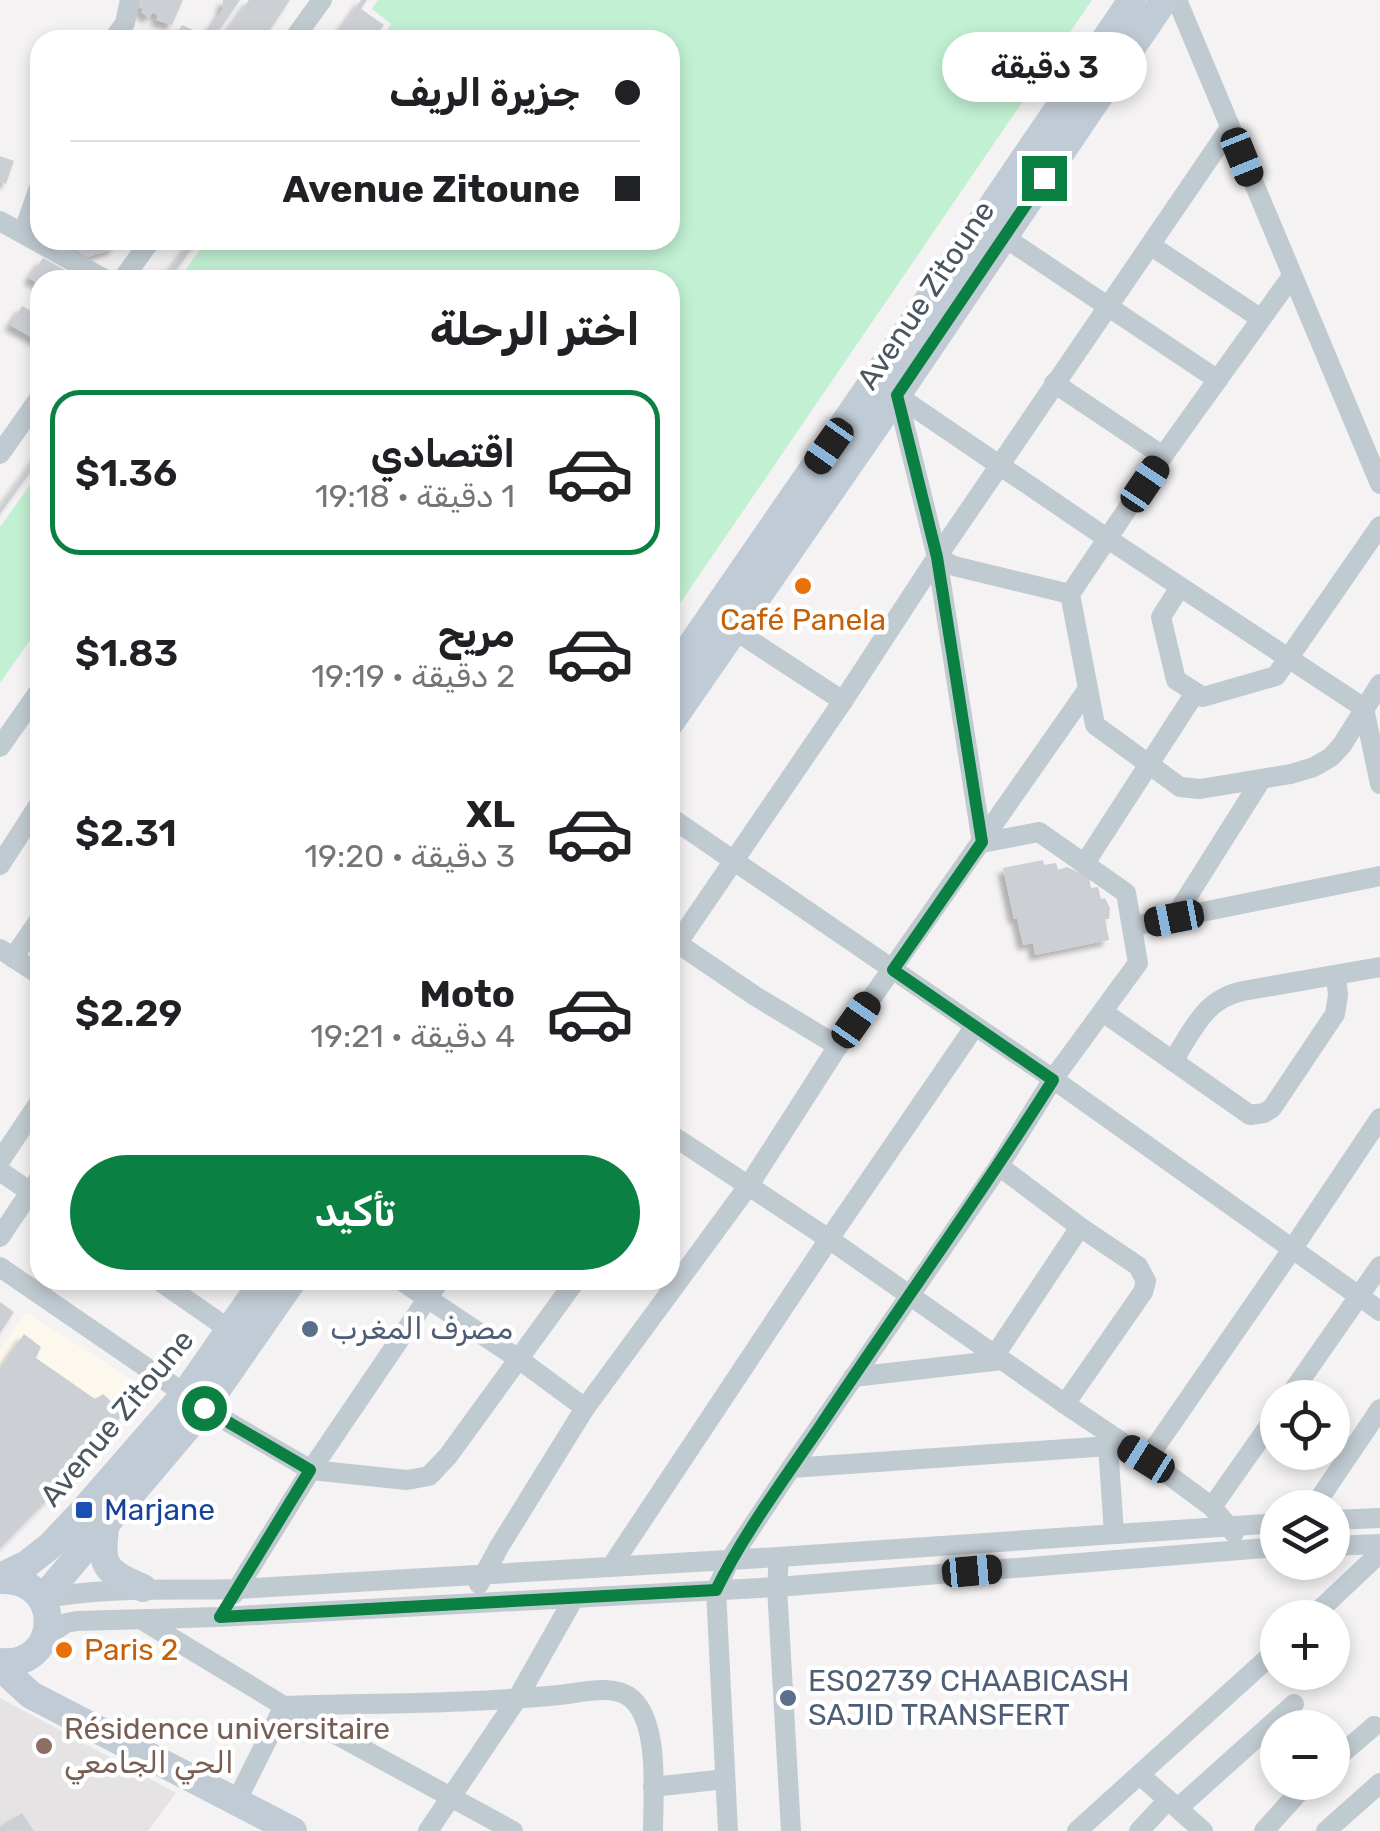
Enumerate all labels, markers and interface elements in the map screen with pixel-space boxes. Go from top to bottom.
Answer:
callout: 3 دقيقة [942,33,1146,103]
text: 3 دقيقة [990,48,1099,86]
text: جزيرة الريف [389,70,580,116]
car [1217,124,1267,190]
route end [1022,156,1067,201]
text: Avenue Zitoune [282,166,580,212]
street label: Avenue Zitoune [850,194,1002,396]
text: اختر الرحلة [430,303,640,356]
car [800,413,858,479]
icon: car [545,428,635,518]
text: اقتصادي [371,431,515,477]
text: $1.36 [75,450,177,496]
car [1116,451,1174,517]
text: 1 دقيقة · 19:18 [315,477,515,515]
marker: Café Panela [792,575,814,597]
place label: Café Panela [720,602,886,638]
icon: car [545,608,635,698]
text: مريح [438,611,515,657]
text: $1.83 [75,630,178,676]
text: 2 دقيقة · 19:19 [311,657,515,695]
icon: car [545,788,635,878]
text: XL [466,791,515,837]
text: $2.31 [75,810,177,856]
text: 3 دقيقة · 19:20 [304,837,515,875]
car [1142,898,1206,938]
icon: car [545,968,635,1058]
text: Moto [419,971,515,1017]
car [827,987,885,1053]
text: $2.29 [75,990,182,1036]
text: 4 دقيقة · 19:21 [310,1017,515,1055]
button: تأكيد [70,1155,640,1270]
place label: مصرف المغرب [330,1311,513,1347]
marker: مصرف المغرب [299,1318,321,1340]
street label: Avenue Zitoune [33,1322,201,1514]
map controls [1260,1380,1350,1800]
button: locate [1260,1380,1350,1470]
route start [182,1386,227,1431]
car [1113,1430,1179,1488]
button: layers [1260,1490,1350,1580]
place label: Marjane [104,1492,215,1528]
marker: Marjane [73,1499,95,1521]
car [941,1553,1003,1589]
button: + [1260,1600,1350,1690]
place label: Paris 2 [84,1632,178,1668]
marker: Paris 2 [53,1639,75,1661]
place label: ES02739 CHAABICASH SAJID TRANSFERT [808,1663,1130,1733]
marker: ES02739 CHAABICASH SAJID TRANSFERT [777,1687,799,1709]
button: − [1260,1710,1350,1800]
place label: Résidence universitaire الحي الجامعي [64,1711,390,1785]
marker: Résidence universitaire الحي الجامعي [33,1735,55,1757]

